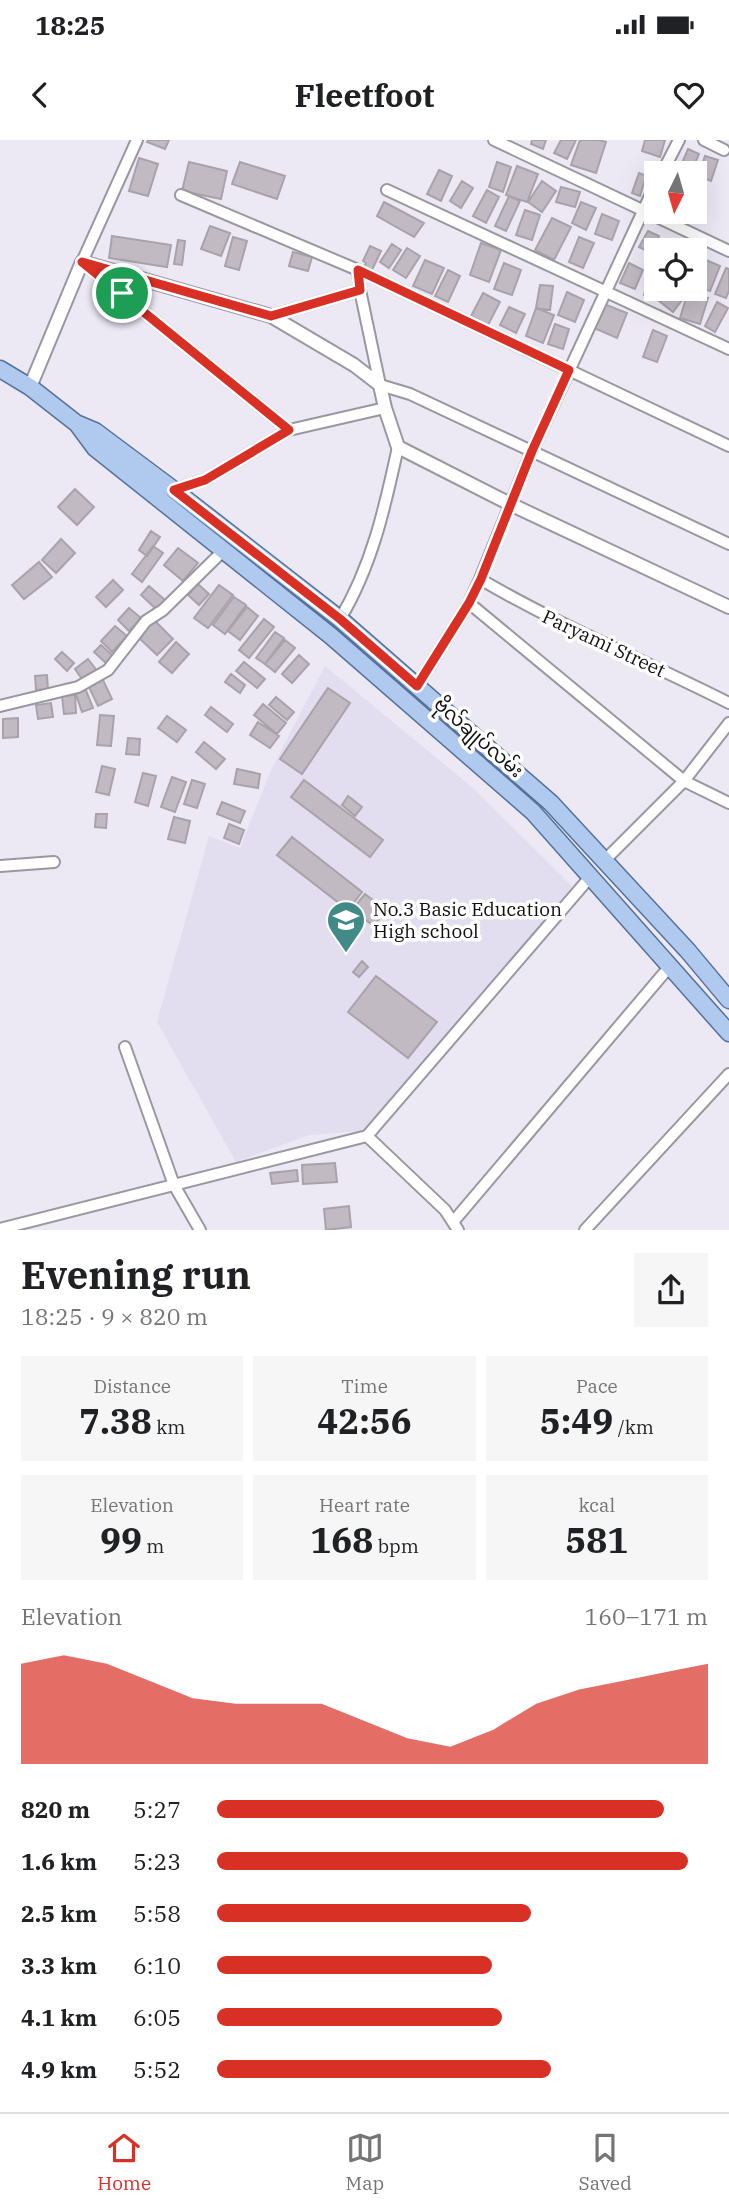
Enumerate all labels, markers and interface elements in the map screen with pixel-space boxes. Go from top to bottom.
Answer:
text: 18:25 [35,8,105,42]
text: Fleetfoot [294,74,435,116]
icon: back [21,76,59,114]
icon: heart [670,76,708,114]
north arrow [644,161,707,224]
map controls [644,161,707,301]
button: locate [644,238,707,301]
pin [92,263,152,323]
icon: arrive [103,274,141,312]
street label: Paryami Street [539,604,670,682]
street label: ဗိုလ်ချုပ်လမ်း [426,690,530,786]
place label: No.3 Basic Education High school [373,897,562,943]
school or university icon: No.3 Basic Education High school [325,899,367,954]
text: Evening run [21,1250,251,1299]
button: share [634,1253,708,1327]
text: 18:25 · 9 × 820 m [21,1301,208,1331]
text: Distance [93,1374,171,1398]
text: Time [341,1374,388,1398]
text: Pace [576,1374,618,1398]
text: 7.38 [79,1398,152,1444]
text: 42:56 [317,1398,412,1444]
text: 5:49 [540,1398,613,1444]
text: km [152,1415,185,1439]
text: /km [613,1415,654,1439]
text: Elevation [90,1493,174,1517]
text: Heart rate [319,1493,410,1517]
text: kcal [579,1493,615,1517]
text: 99 [100,1517,142,1563]
text: 168 [310,1517,373,1563]
text: 581 [565,1517,628,1563]
text: m [142,1534,164,1558]
text: bpm [373,1534,419,1558]
text: Elevation [21,1601,122,1631]
text: 160–171 m [584,1601,708,1631]
text: 820 m [21,1794,90,1824]
text: 5:27 [133,1794,181,1824]
text: 1.6 km [21,1846,97,1876]
text: 5:23 [133,1846,181,1876]
text: 2.5 km [21,1898,97,1928]
text: 5:58 [133,1898,181,1928]
text: 3.3 km [21,1950,97,1980]
text: 6:10 [133,1950,181,1980]
text: 4.1 km [21,2002,97,2032]
text: 6:05 [133,2002,181,2032]
text: 4.9 km [21,2054,97,2084]
text: 5:52 [133,2054,181,2084]
tab: Home [97,2129,151,2195]
tab: Map [346,2129,384,2195]
tab: Saved [579,2129,632,2195]

